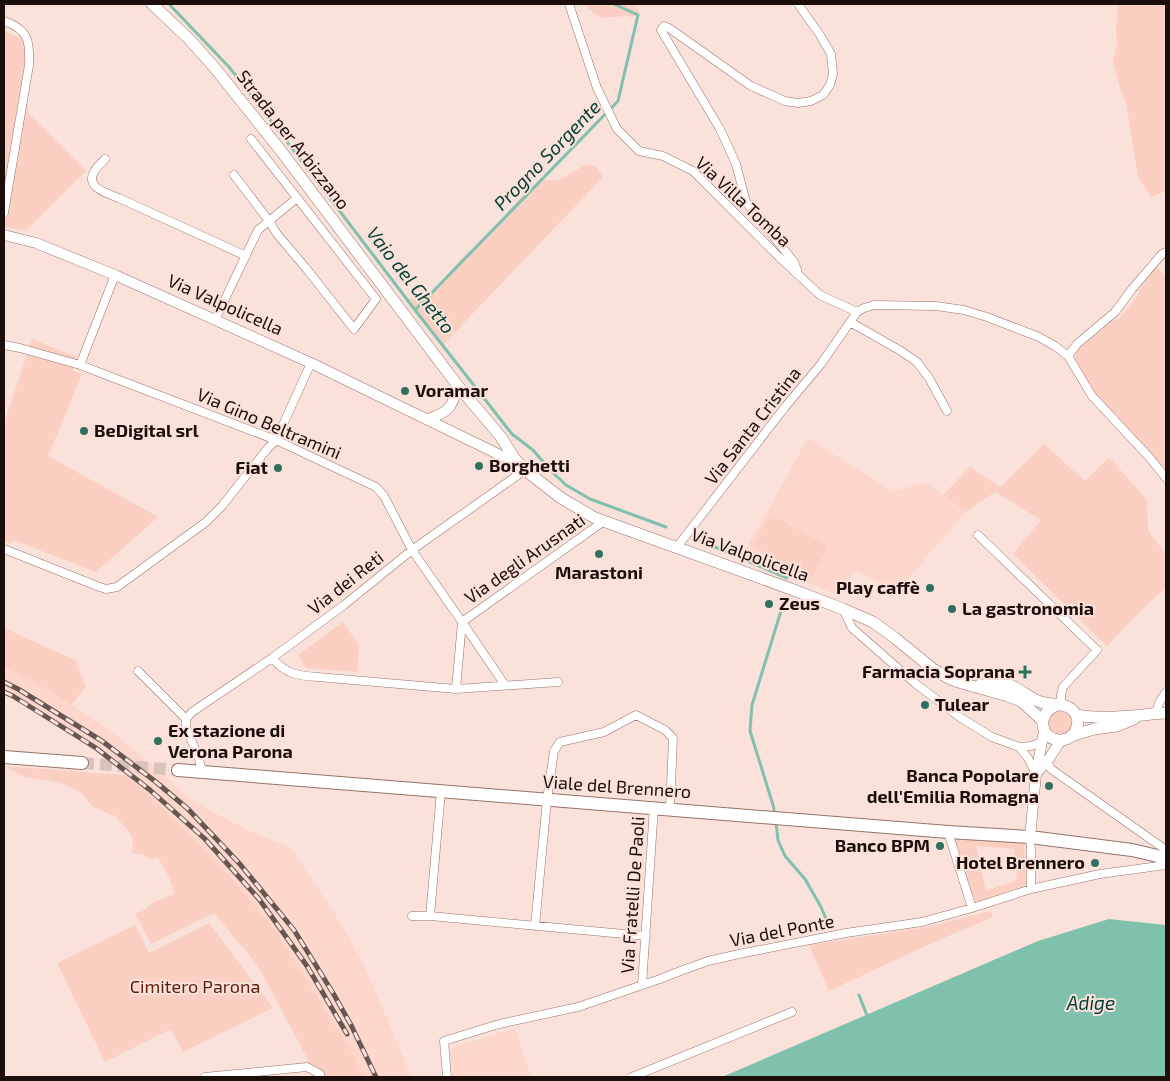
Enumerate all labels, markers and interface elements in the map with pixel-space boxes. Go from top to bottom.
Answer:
street label: Strada per Arbizzano [233,65,355,213]
water label: Progno Sorgente [488,95,605,215]
street label: Via Villa Tomba [691,151,796,251]
water label: Vaio del Ghetto [362,221,460,338]
street label: Via Valpolicella [164,269,286,339]
street label: Via Santa Cristina [699,362,805,489]
place label: Voramar [415,379,488,401]
street label: Via Gino Beltramini [194,383,345,463]
marker: Voramar [399,385,411,397]
place label: BeDigital srl [94,419,199,441]
marker: BeDigital srl [78,425,90,437]
place label: Borghetti [489,454,570,476]
place label: Fiat [235,456,269,478]
marker: Borghetti [473,460,485,472]
marker: Fiat [272,462,284,474]
street label: Via degli Arusnati [460,508,589,608]
street label: Via Valpolicella [688,523,812,586]
street label: Via dei Reti [303,546,388,619]
marker: Marastoni [593,548,605,560]
place label: Marastoni [555,561,643,583]
place label: Play caffè [836,576,920,598]
marker: Play caffè [924,582,936,594]
place label: Zeus [779,592,820,614]
place label: La gastronomia [962,597,1094,619]
marker: Zeus [763,598,775,610]
marker: La gastronomia [946,603,958,615]
place label: Farmacia Soprana [862,660,1015,682]
marker: Farmacia Soprana [1019,666,1031,678]
place label: Tulear [935,693,989,715]
marker: Tulear [919,699,931,711]
place label: Ex stazione di Verona Parona [168,719,293,762]
marker: Ex stazione di Verona Parona [152,735,164,747]
place label: Banca Popolare dell'Emilia Romagna [867,764,1039,807]
street label: Viale del Brennero [542,770,692,802]
marker: Banca Popolare dell'Emilia Romagna [1043,780,1055,792]
street label: Via Fratelli De Paoli [616,816,648,974]
place label: Banco BPM [835,834,930,856]
marker: Banco BPM [934,840,946,852]
place label: Hotel Brennero [956,851,1085,873]
marker: Hotel Brennero [1089,857,1101,869]
street label: Via del Ponte [728,909,836,951]
park label: Cimitero Parona [130,975,260,997]
water label: Adige [1066,991,1115,1014]

